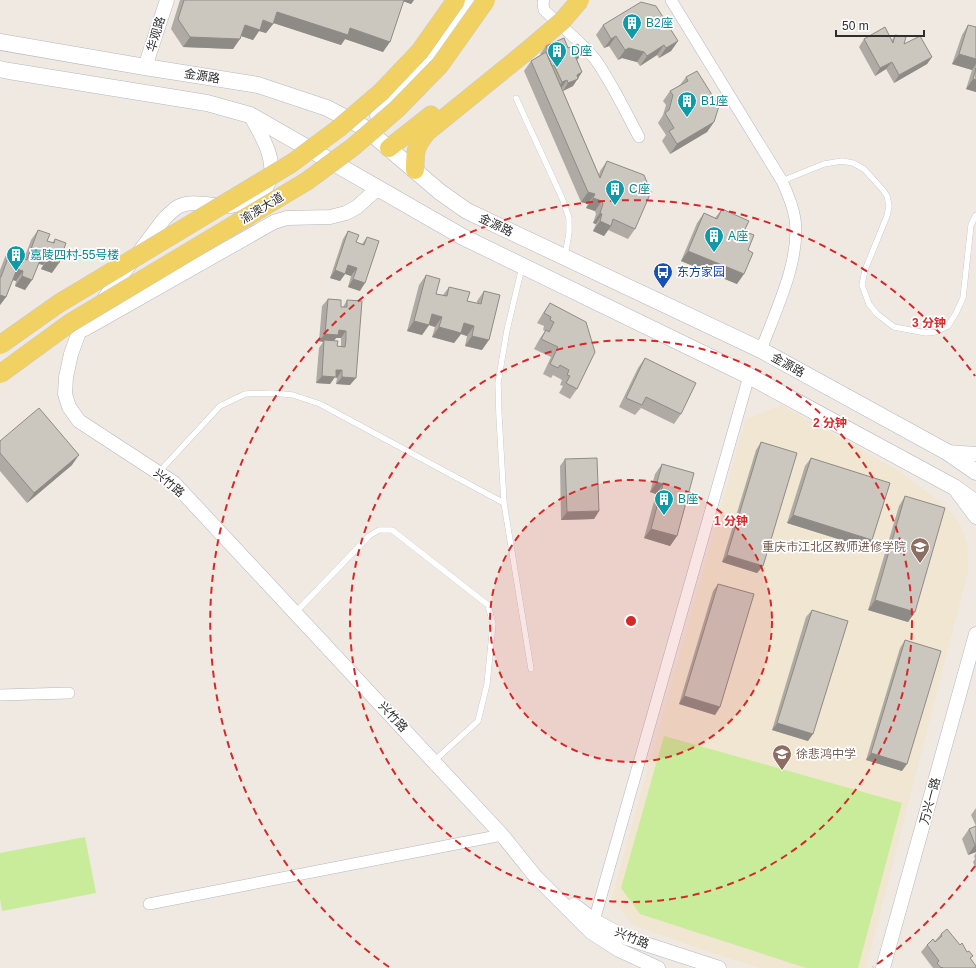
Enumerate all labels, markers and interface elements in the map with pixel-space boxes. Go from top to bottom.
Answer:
building icon: B2座 [621,12,643,40]
scale bar [836,12,924,38]
street label: 华观路 [144,15,168,53]
place label: B2座 [646,16,673,30]
text: 50 m [842,19,869,33]
building icon: D座 [546,40,568,68]
place label: D座 [571,44,592,58]
street label: 金源路 [183,66,221,86]
building icon: B1座 [676,90,698,118]
place label: B1座 [701,94,728,108]
building icon: C座 [604,178,626,206]
place label: C座 [629,182,650,196]
street label: 渝澳大道 [238,190,286,226]
street label: 金源路 [477,211,515,239]
building icon: A座 [703,225,725,253]
place label: A座 [728,229,748,243]
building icon: 嘉陵四村-55号楼 [5,244,27,272]
place label: 嘉陵四村-55号楼 [30,248,119,262]
bus stop icon: 东方家园 [652,261,674,289]
place label: 东方家园 [677,265,725,279]
text: 3 分钟 [912,316,946,330]
street label: 金源路 [769,350,807,380]
text: 2 分钟 [813,416,847,430]
street label: 兴竹路 [151,466,187,500]
building icon: B座 [653,488,675,516]
place label: B座 [678,492,698,506]
text: 1 分钟 [714,514,748,528]
school or university icon: 重庆市江北区教师进修学院 [909,536,931,564]
place label: 重庆市江北区教师进修学院 [762,540,906,554]
centre of rings [624,614,638,628]
street label: 兴竹路 [376,699,410,735]
school or university icon: 徐悲鸿中学 [771,743,793,771]
place label: 徐悲鸿中学 [796,747,856,761]
street label: 万兴一路 [917,776,943,826]
street label: 兴竹路 [613,925,651,951]

